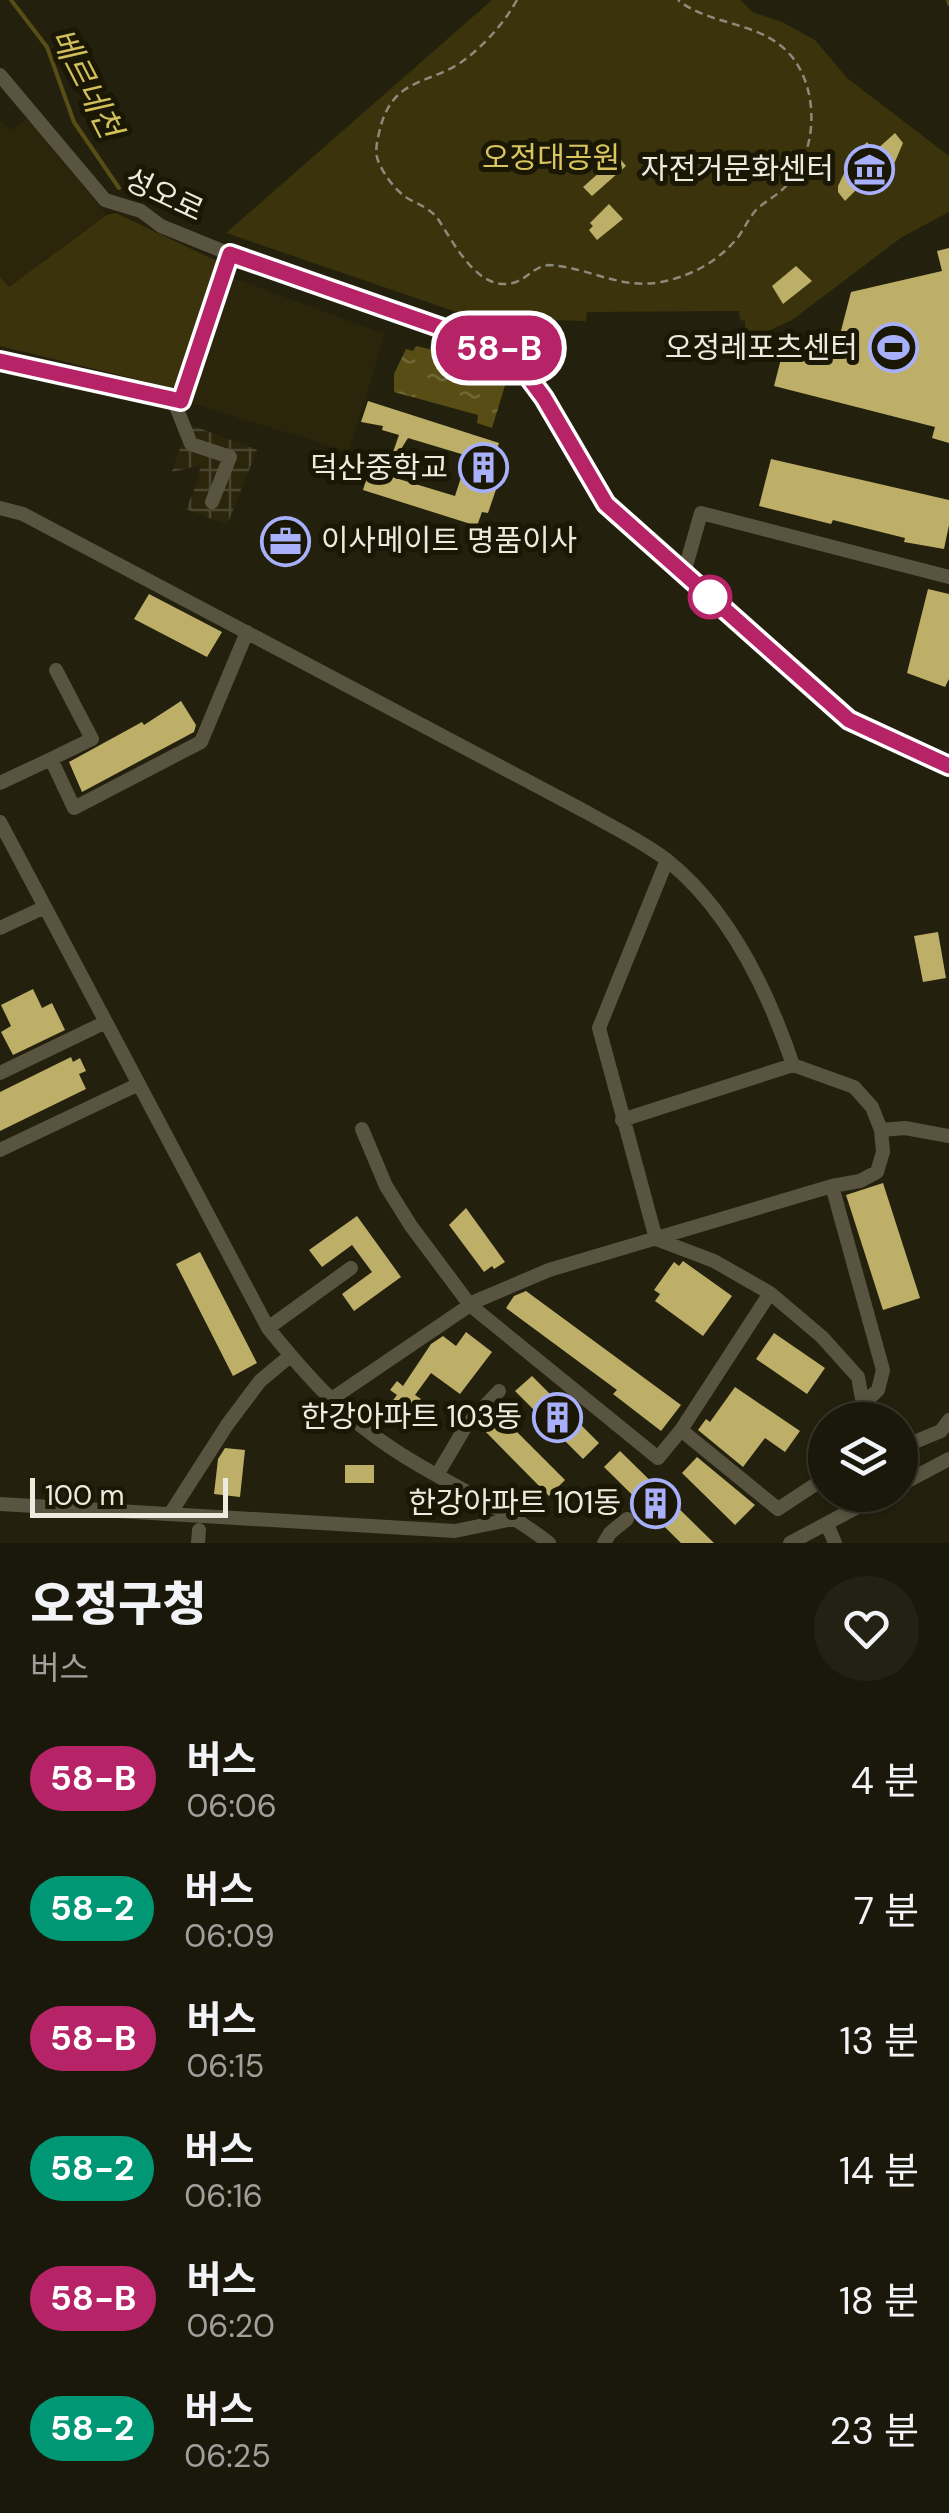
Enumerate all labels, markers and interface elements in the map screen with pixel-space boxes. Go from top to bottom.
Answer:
water label: 베르네천 [41,21,133,148]
park label: 오정대공원 [482,138,620,177]
museum icon: 자전거문화센터 [843,143,895,195]
place label: 자전거문화센터 [641,149,834,188]
street label: 성오로 [118,159,210,230]
line badge: 58-B [429,316,569,380]
sports icon: 오정레포츠센터 [867,322,919,374]
text: 58-B [456,325,542,371]
place label: 오정레포츠센터 [665,328,858,367]
building icon: 덕산중학교 [457,442,509,494]
place label: 덕산중학교 [310,448,448,487]
office icon: 이사메이트 명품이사 [260,515,312,567]
place label: 이사메이트 명품이사 [321,521,577,560]
unlabelled marker [689,576,731,618]
building icon: 한강아파트 103동 [531,1391,583,1443]
place label: 한강아파트 103동 [301,1397,522,1436]
map controls [808,1402,918,1512]
button: layers [808,1402,918,1512]
scale bar [30,1473,228,1518]
text: 100 m [45,1477,124,1514]
building icon: 한강아파트 101동 [630,1477,682,1529]
place label: 한강아파트 101동 [408,1483,621,1522]
text: 오정구청 [30,1573,207,1636]
button: heart [814,1576,919,1681]
text: 버스 [30,1647,89,1689]
text: 버스 [186,1735,256,1785]
text: 58-B [50,1755,136,1801]
text: 4 분 [851,1756,919,1806]
text: 06:06 [186,1785,277,1827]
text: 버스 [184,1865,254,1915]
text: 58-2 [50,1885,134,1931]
text: 7 분 [854,1886,919,1936]
text: 06:09 [184,1915,275,1957]
text: 버스 [186,1995,256,2045]
text: 58-B [50,2015,136,2061]
text: 13 분 [840,2016,919,2066]
text: 06:15 [186,2045,264,2087]
text: 버스 [184,2125,254,2175]
text: 58-2 [50,2145,134,2191]
text: 14 분 [839,2146,919,2196]
text: 06:16 [184,2175,263,2217]
text: 버스 [186,2255,256,2305]
text: 58-B [50,2275,136,2321]
text: 18 분 [839,2276,919,2326]
text: 06:20 [186,2305,275,2347]
text: 버스 [184,2385,254,2435]
text: 58-2 [50,2405,134,2451]
text: 23 분 [830,2406,919,2456]
text: 06:25 [184,2435,271,2477]

